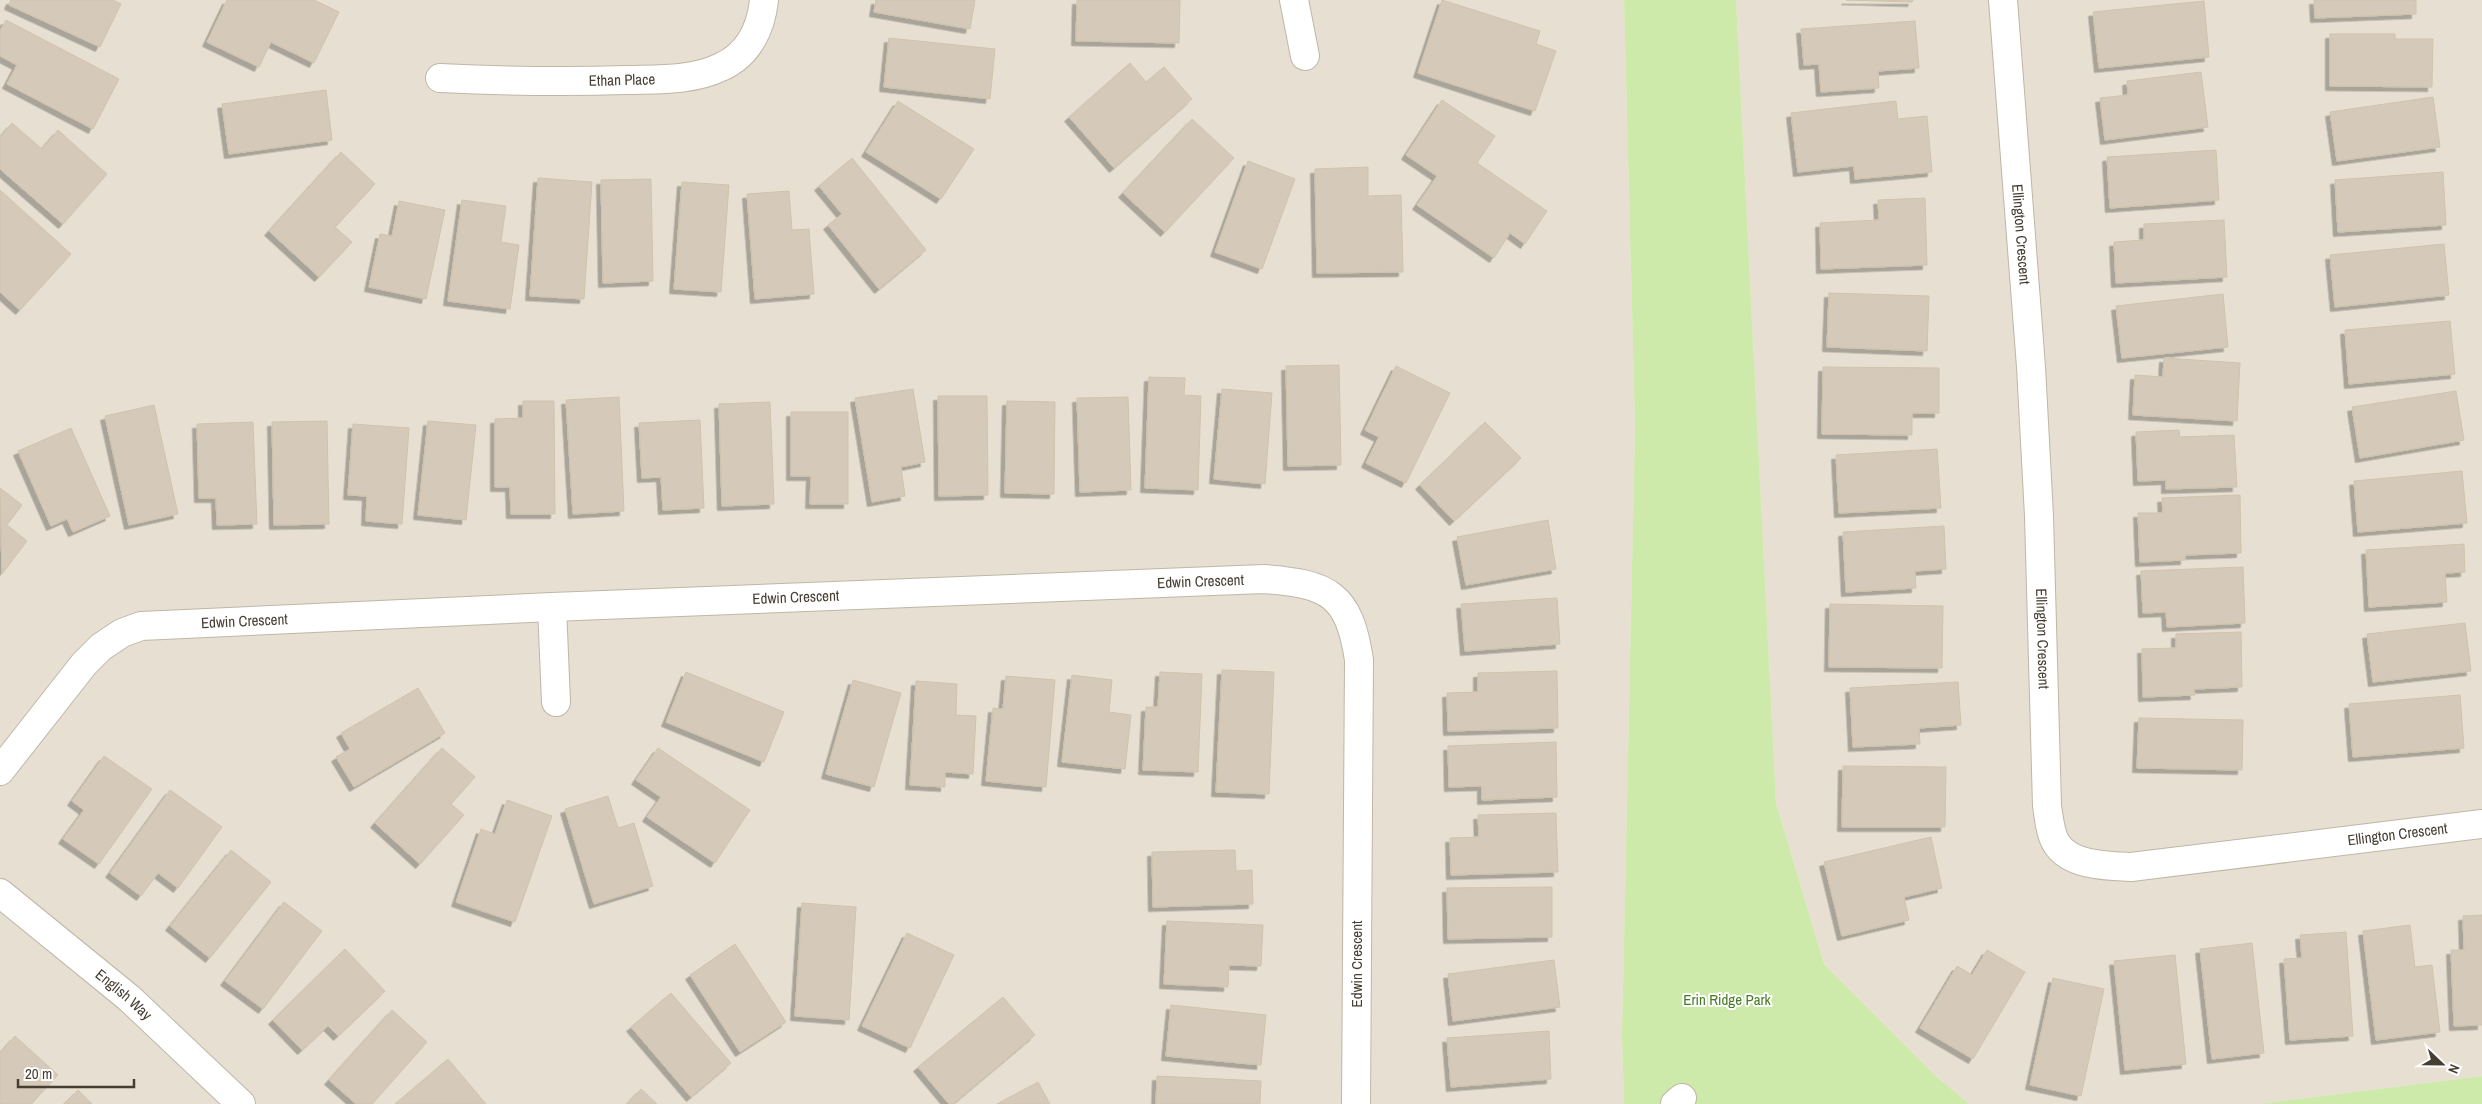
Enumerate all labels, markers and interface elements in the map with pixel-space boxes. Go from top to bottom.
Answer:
street label: Ethan Place [589,68,656,91]
street label: Ellington Crescent [2007,183,2036,286]
street label: Edwin Crescent [1157,569,1245,593]
street label: Edwin Crescent [752,585,840,609]
street label: Ellington Crescent [2031,588,2055,690]
street label: Edwin Crescent [200,608,289,633]
street label: Ellington Crescent [2346,817,2449,850]
street label: Edwin Crescent [1346,920,1367,1007]
street label: English Way [91,964,158,1025]
park label: Erin Ridge Park [1683,989,1772,1010]
north arrow [2417,1039,2467,1089]
scale bar [18,1056,134,1088]
text: N [2444,1062,2464,1076]
text: 20 m [25,1063,52,1084]

